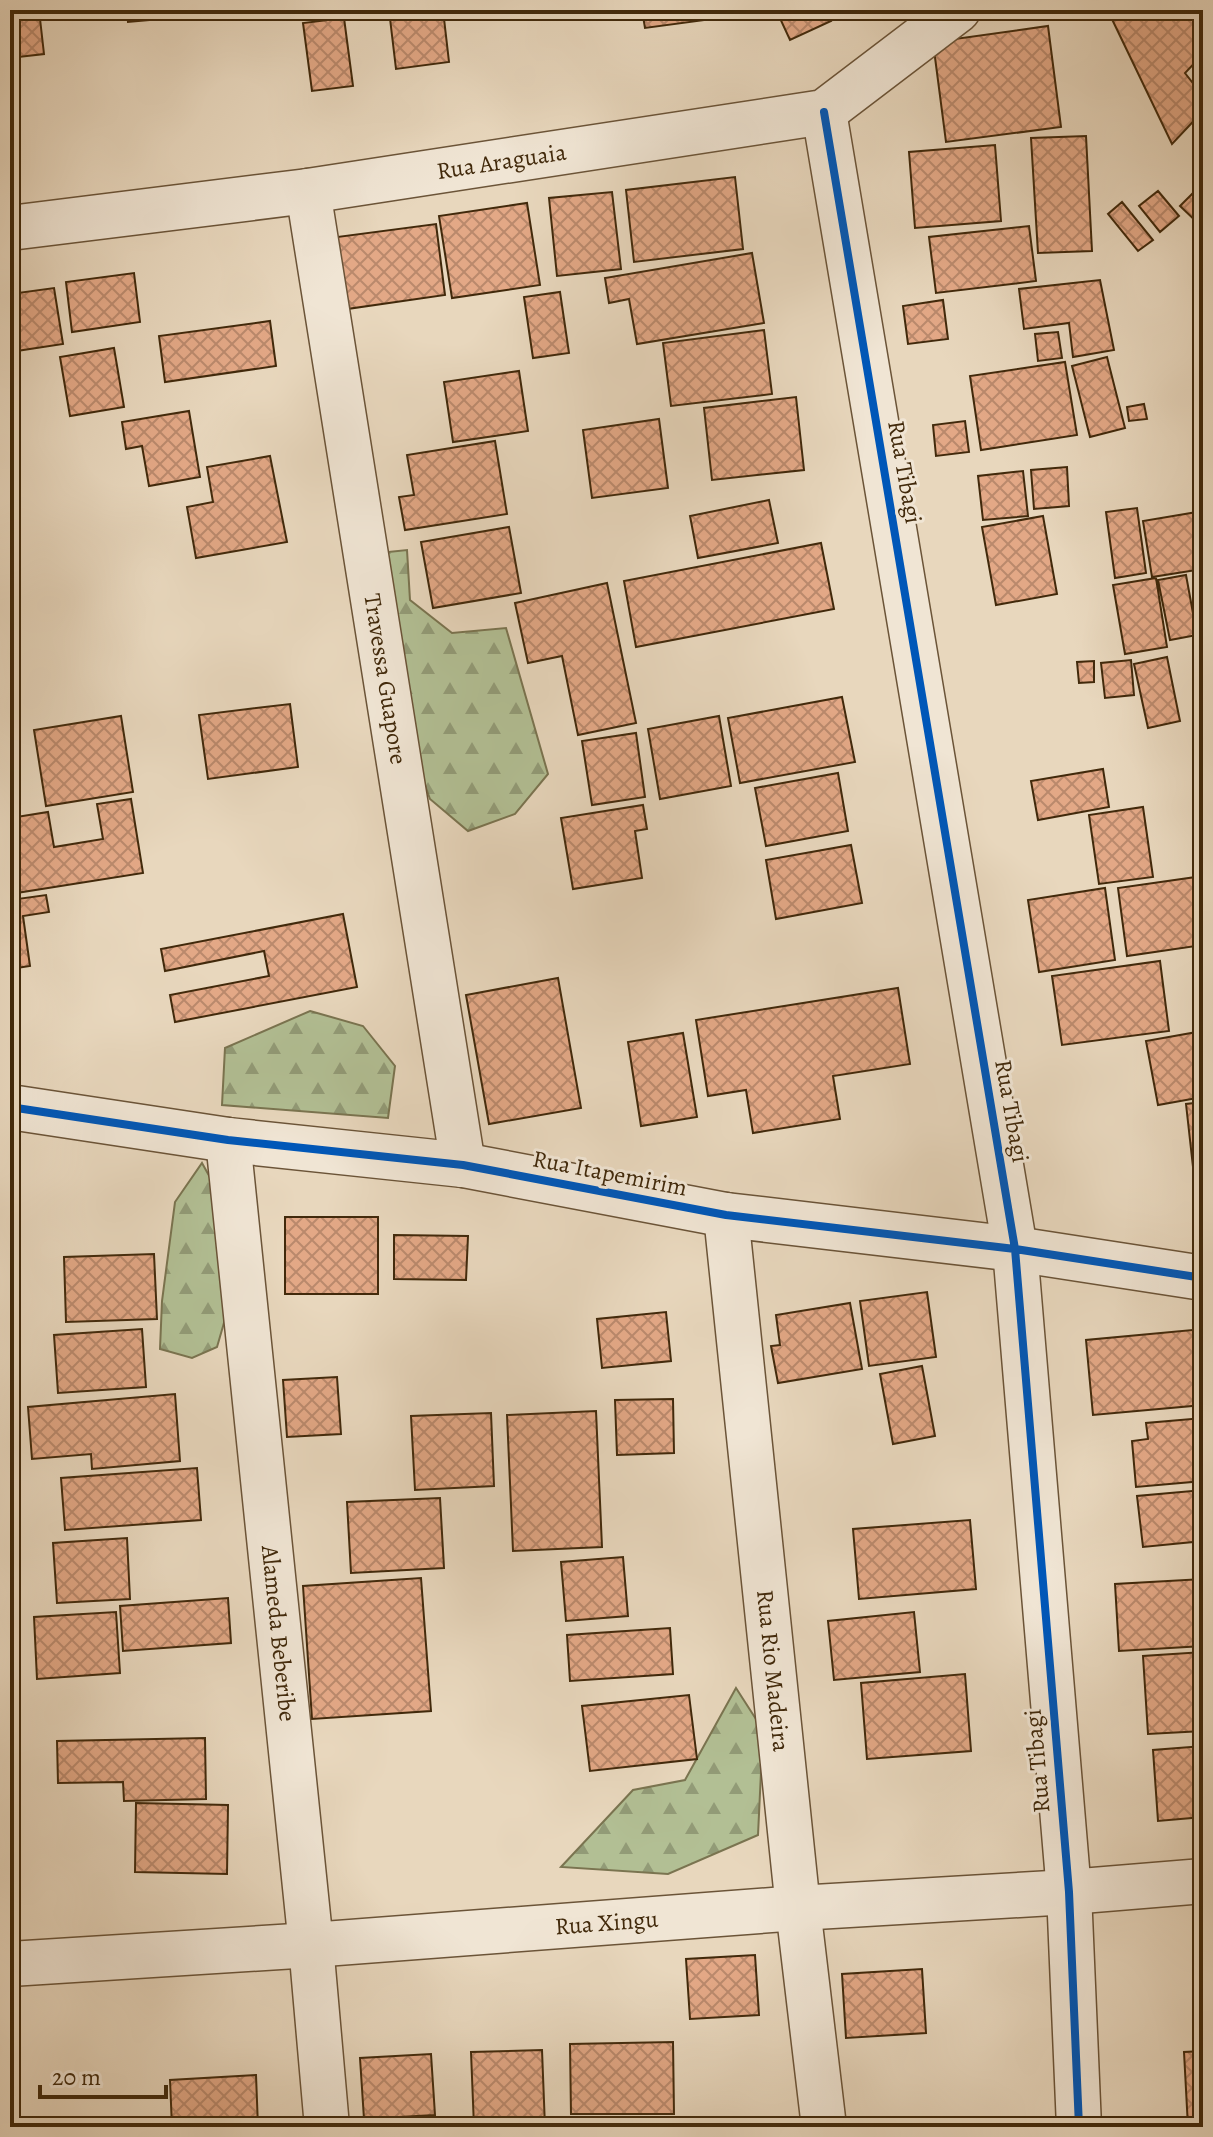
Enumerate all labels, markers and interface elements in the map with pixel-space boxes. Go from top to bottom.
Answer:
street label: Rua Araguaia [434,136,569,187]
street label: Rua Tibagi [880,418,930,526]
street label: Travessa Guapore [356,591,415,767]
street label: Rua Tibagi [987,1057,1037,1165]
street label: Rua Itapemirim [530,1142,690,1204]
street label: Alameda Beberibe [254,1543,304,1723]
street label: Rua Rio Madeira [749,1588,798,1754]
street label: Rua Tibagi [1017,1708,1057,1814]
street label: Rua Xingu [554,1903,659,1942]
scale bar [40,2049,166,2099]
text: 20 m [52,2061,101,2093]

